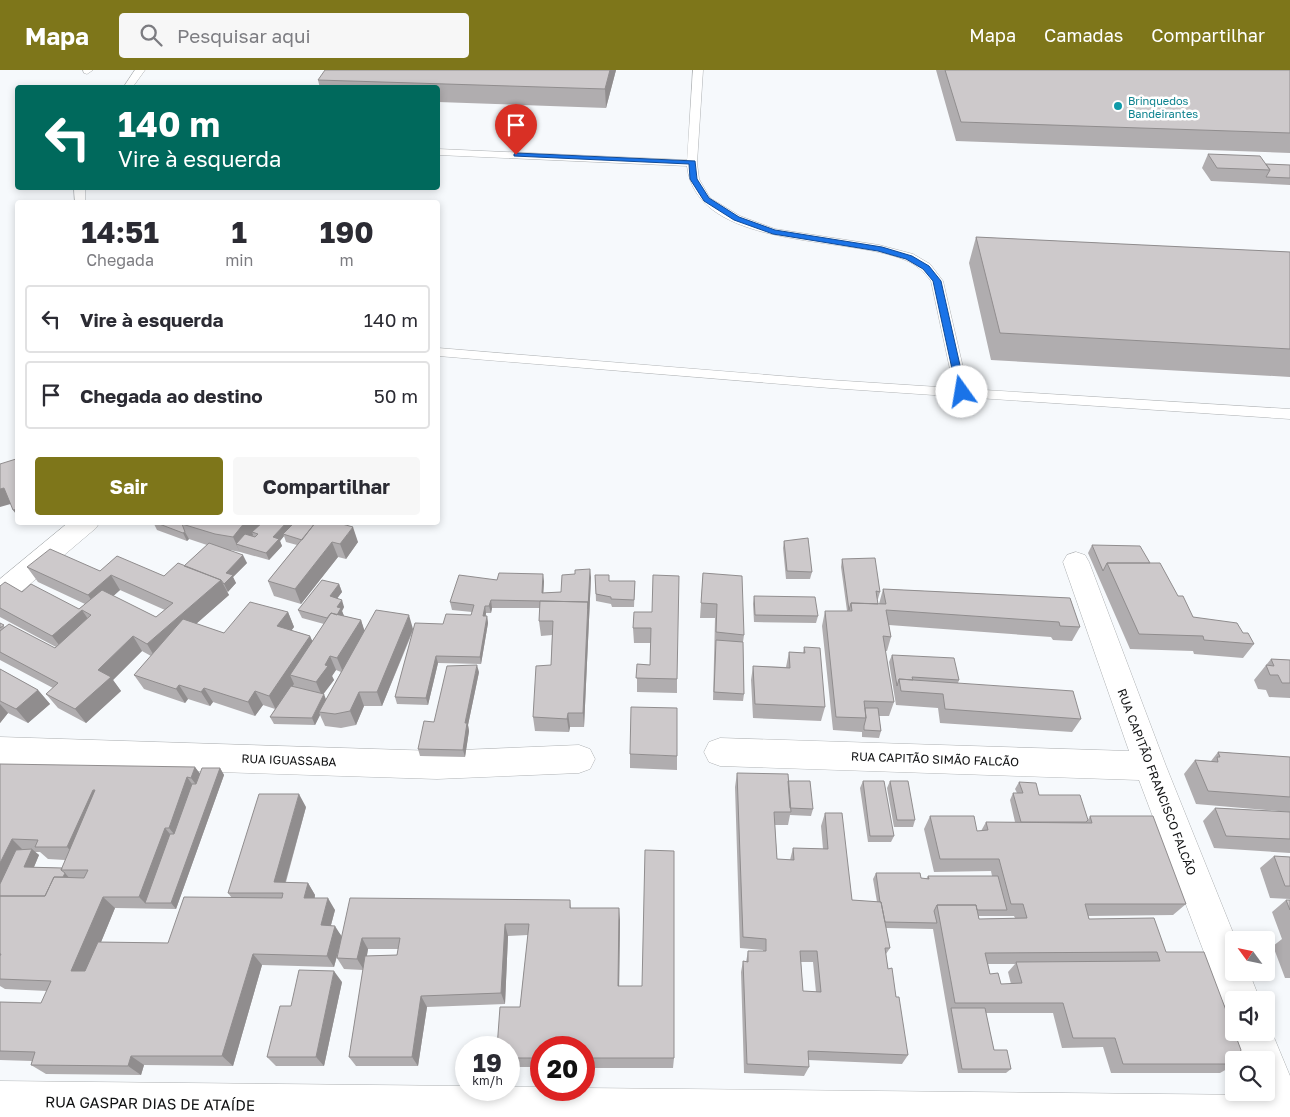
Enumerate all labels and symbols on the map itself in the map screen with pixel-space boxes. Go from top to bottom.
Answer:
place label: Brinquedos Bandeirantes [1128,94,1198,120]
marker: Brinquedos Bandeirantes [1112,100,1124,112]
pin [495,104,537,155]
position arrow [935,365,987,417]
street label: RUA CAPITÃO FRANCISCO FALCÃO [1114,687,1200,878]
street label: RUA CAPITÃO SIMÃO FALCÃO [851,749,1019,769]
street label: RUA IGUASSABA [241,751,337,769]
north arrow [1225,931,1275,981]
speed limit sign: 20 [530,1036,595,1101]
street label: RUA GASPAR DIAS DE ATAÍDE [45,1092,255,1114]

